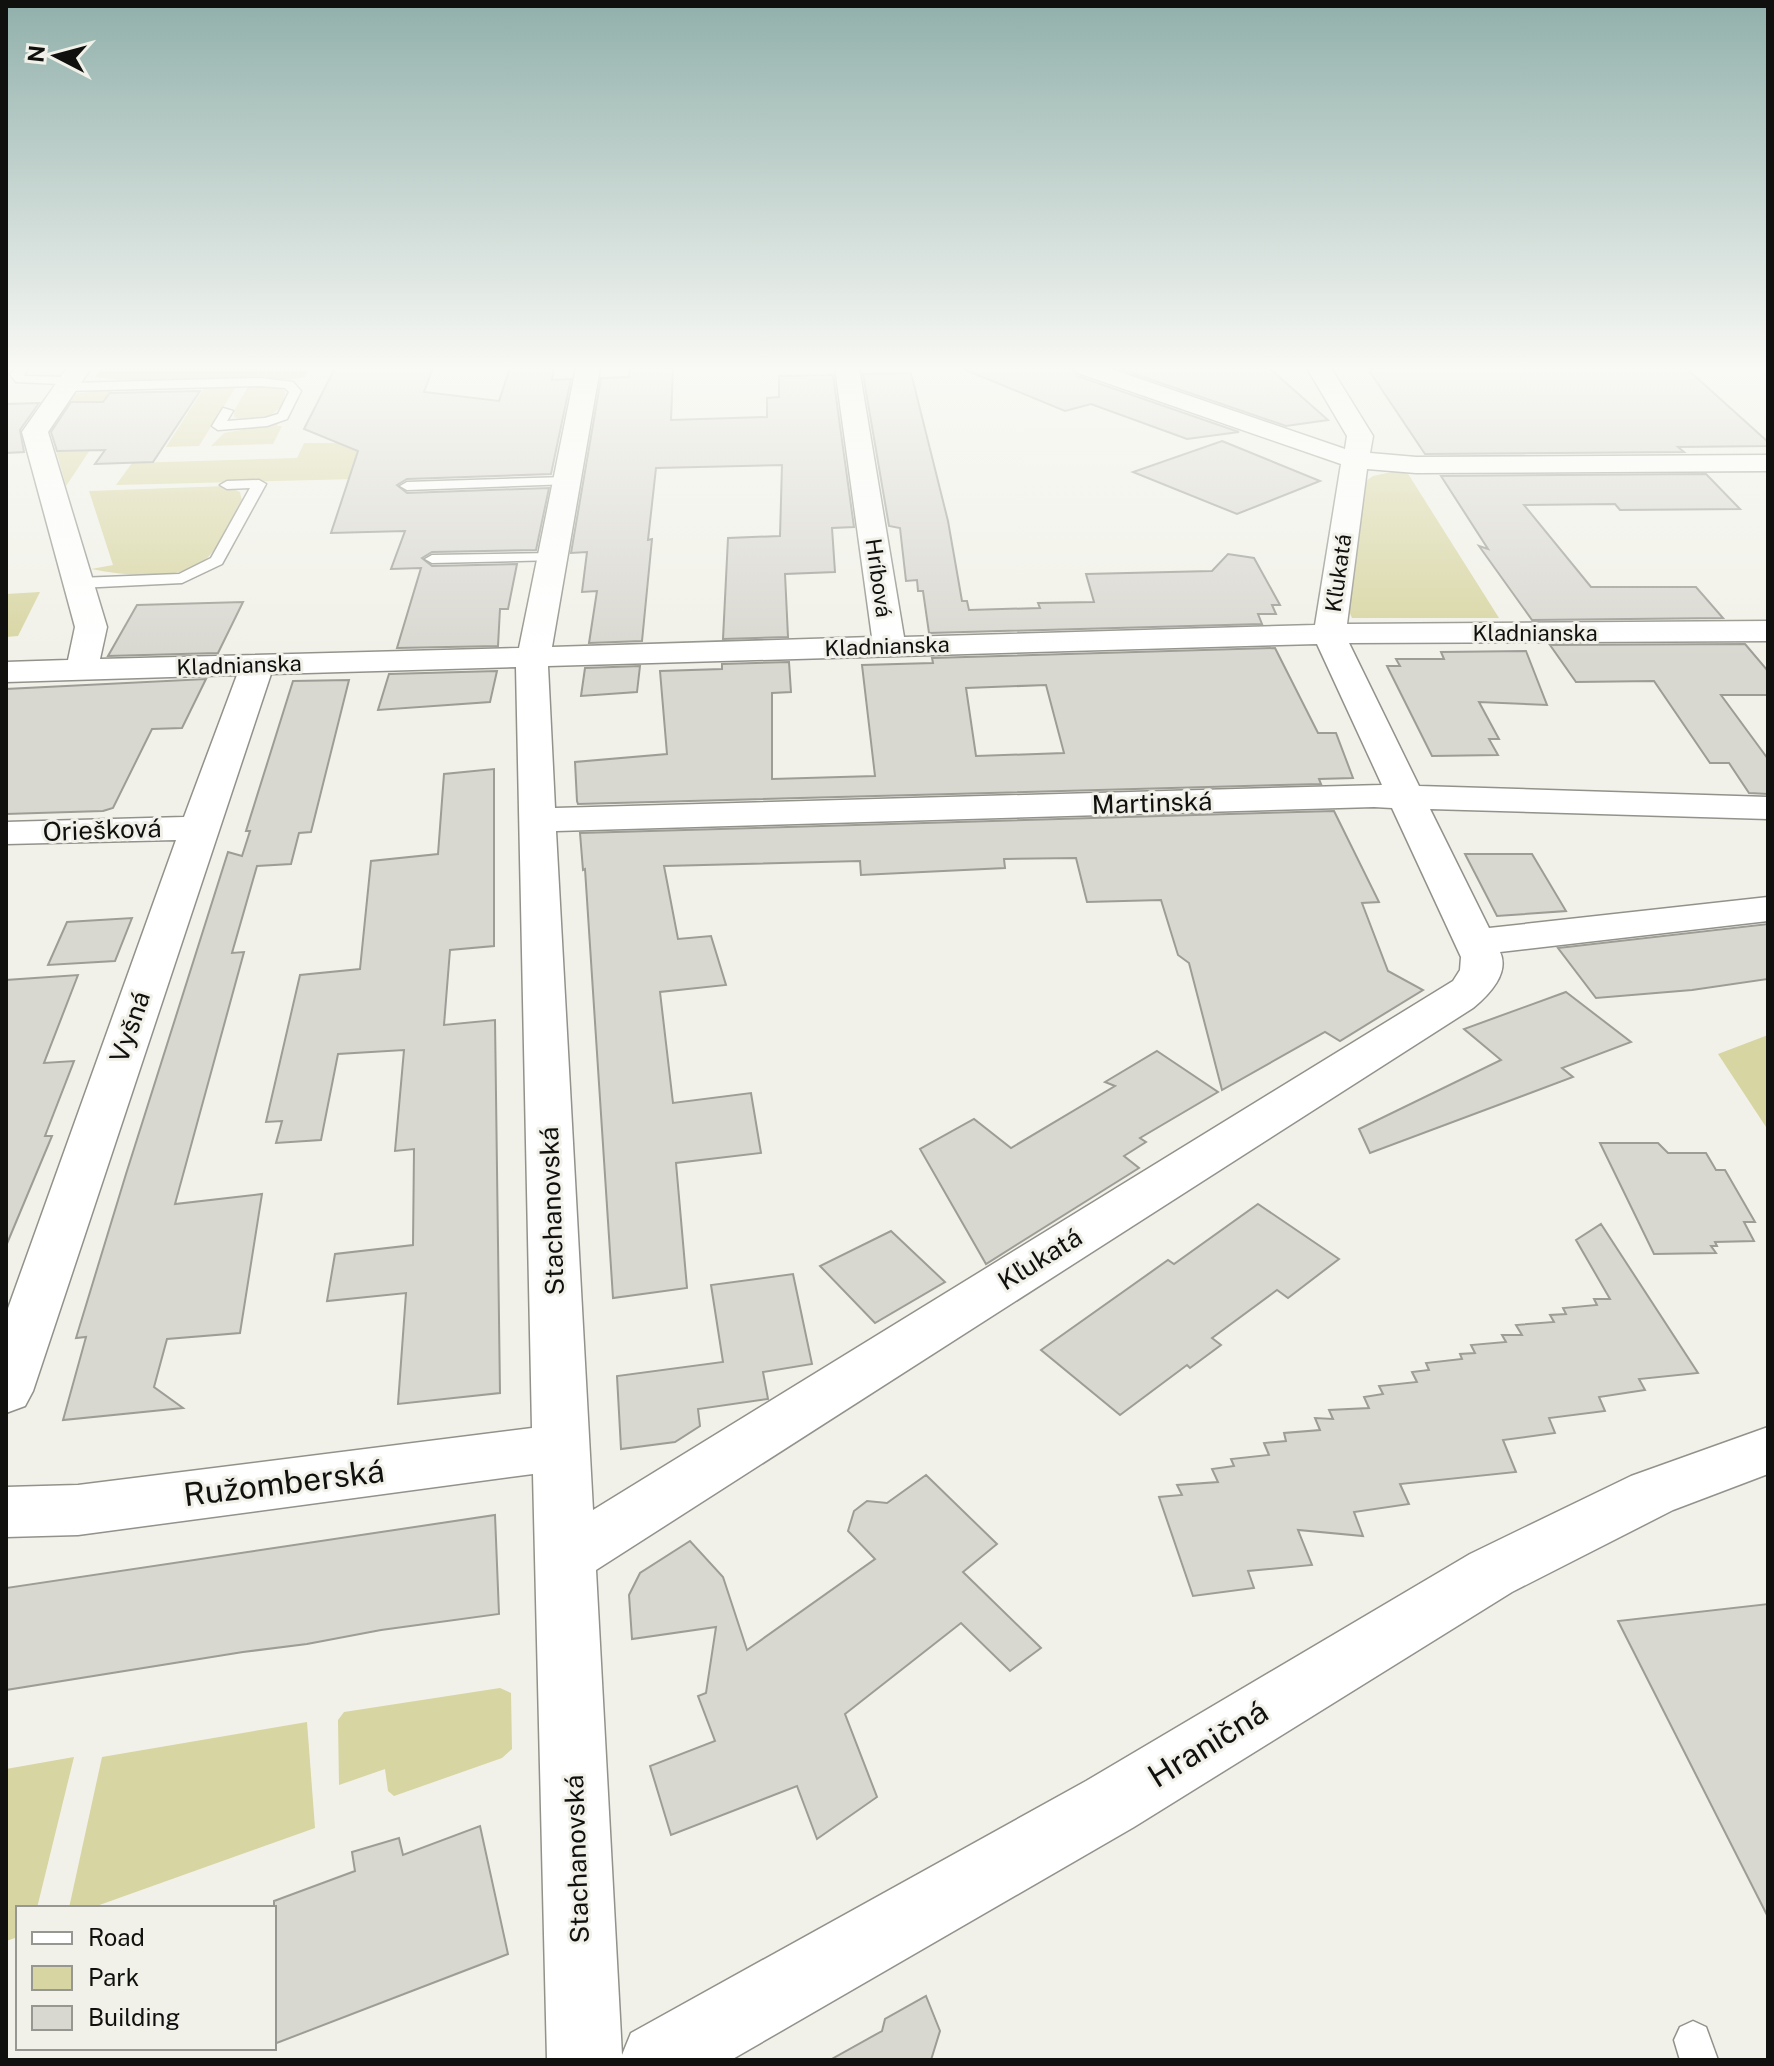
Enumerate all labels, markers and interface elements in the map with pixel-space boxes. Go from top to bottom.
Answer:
north arrow [16,16,96,96]
text: N [22,44,50,64]
street label: Kľukatá [1320,532,1356,614]
street label: Hríbová [861,537,897,619]
street label: Kladnianska [1472,620,1598,646]
street label: Kladnianska [824,631,950,661]
street label: Kladnianska [176,650,302,680]
street label: Martinská [1091,785,1213,820]
street label: Oriešková [42,812,162,847]
street label: Vyšná [103,987,156,1067]
street label: Stachanovská [533,1126,570,1296]
street label: Kľukatá [992,1221,1087,1296]
street label: Ružomberská [181,1452,386,1513]
street label: Hraničná [1141,1692,1274,1795]
street label: Stachanovská [558,1774,595,1944]
legend [16,1906,276,2050]
text: Road [88,1923,145,1951]
text: Park [88,1963,139,1991]
text: Building [88,2003,180,2031]

